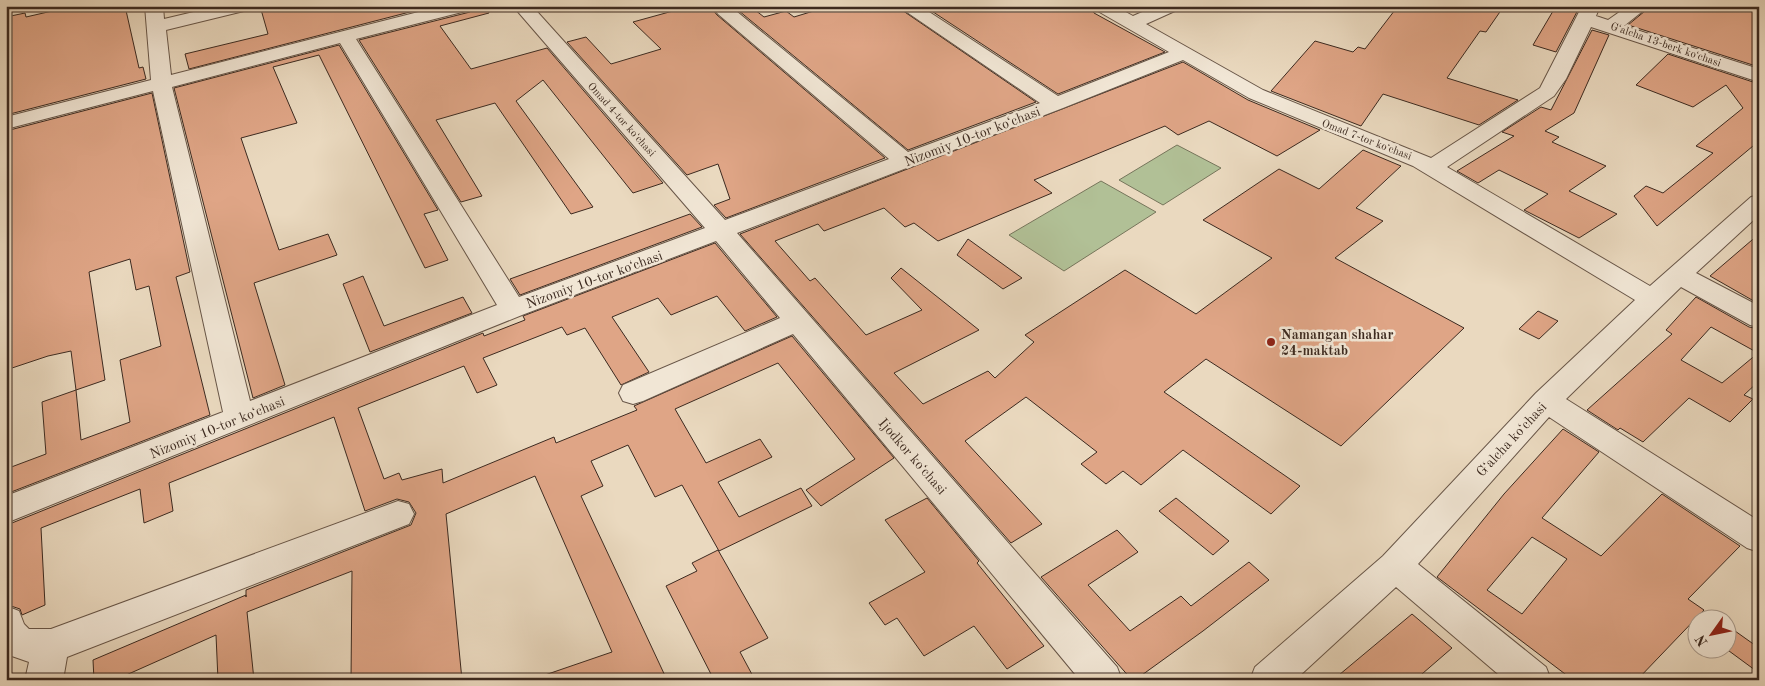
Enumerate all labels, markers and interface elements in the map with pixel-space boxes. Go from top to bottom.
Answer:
street label: Gʻalcha 13-berk koʻchasi [1609,21,1722,70]
street label: Omad 4-tor koʻchasi [585,81,657,159]
street label: Nizomiy 10-tor koʻchasi [902,104,1042,169]
street label: Omad 7-tor koʻchasi [1320,118,1413,163]
street label: Nizomiy 10-tor koʻchasi [524,248,665,311]
place label: Namangan shahar 24-maktab [1281,328,1393,358]
marker: Namangan shahar 24-maktab [1265,336,1277,348]
street label: Nizomiy 10-tor koʻchasi [147,393,287,461]
street label: Gʻalcha koʻchasi [1473,399,1550,479]
street label: Ijodkor koʻchasi [876,415,950,498]
north arrow [1688,608,1738,658]
text: N [1693,632,1711,649]

